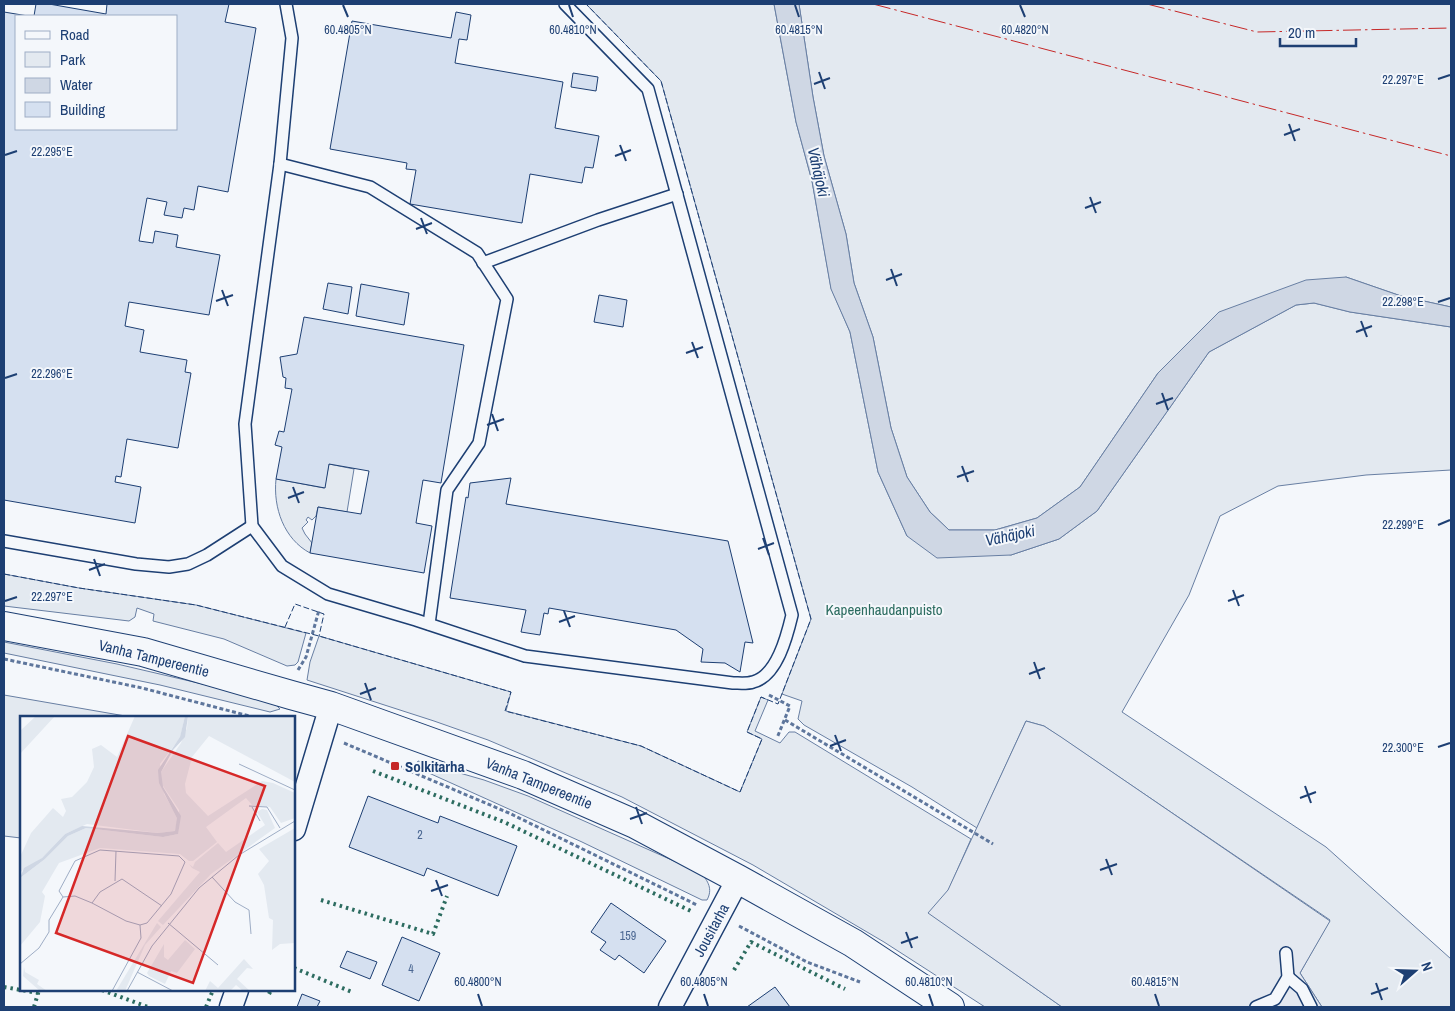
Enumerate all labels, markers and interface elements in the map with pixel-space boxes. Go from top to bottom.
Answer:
legend [15,15,178,130]
scale bar [1280,15,1356,47]
text: 60.4805°N [324,22,372,38]
text: 60.4810°N [549,22,597,38]
text: 60.4815°N [775,22,823,38]
text: 60.4820°N [1001,22,1049,38]
text: 20 m [1288,22,1315,43]
text: Road [60,24,89,45]
text: Park [60,49,86,70]
text: 22.297°E [1382,72,1424,88]
text: Water [60,74,92,95]
text: Building [60,99,105,120]
text: 22.295°E [31,144,73,160]
water label: Vähäjoki [803,145,835,199]
text: 22.298°E [1382,294,1424,310]
text: 22.296°E [31,366,73,382]
text: 22.299°E [1382,517,1424,533]
water label: Vähäjoki [983,519,1037,551]
text: 22.297°E [31,589,73,605]
park label: Kapeenhaudanpuisto [826,599,943,620]
street label: Vanha Tampereentie [96,634,212,682]
inset map [20,716,295,991]
text: 22.300°E [1382,740,1424,756]
street label: Vanha Tampereentie [483,752,596,814]
place label: Solkitarha [405,756,465,777]
marker: Solkitarha [389,760,401,772]
house number: 2 [417,827,423,843]
street label: Jousitarha [688,900,734,960]
house number: 159 [620,928,636,944]
north arrow [1390,946,1440,996]
text: N [1417,960,1437,974]
house number: 4 [408,961,414,977]
text: 60.4800°N [454,974,502,990]
text: 60.4805°N [680,974,728,990]
text: 60.4810°N [905,974,953,990]
text: 60.4815°N [1131,974,1179,990]

